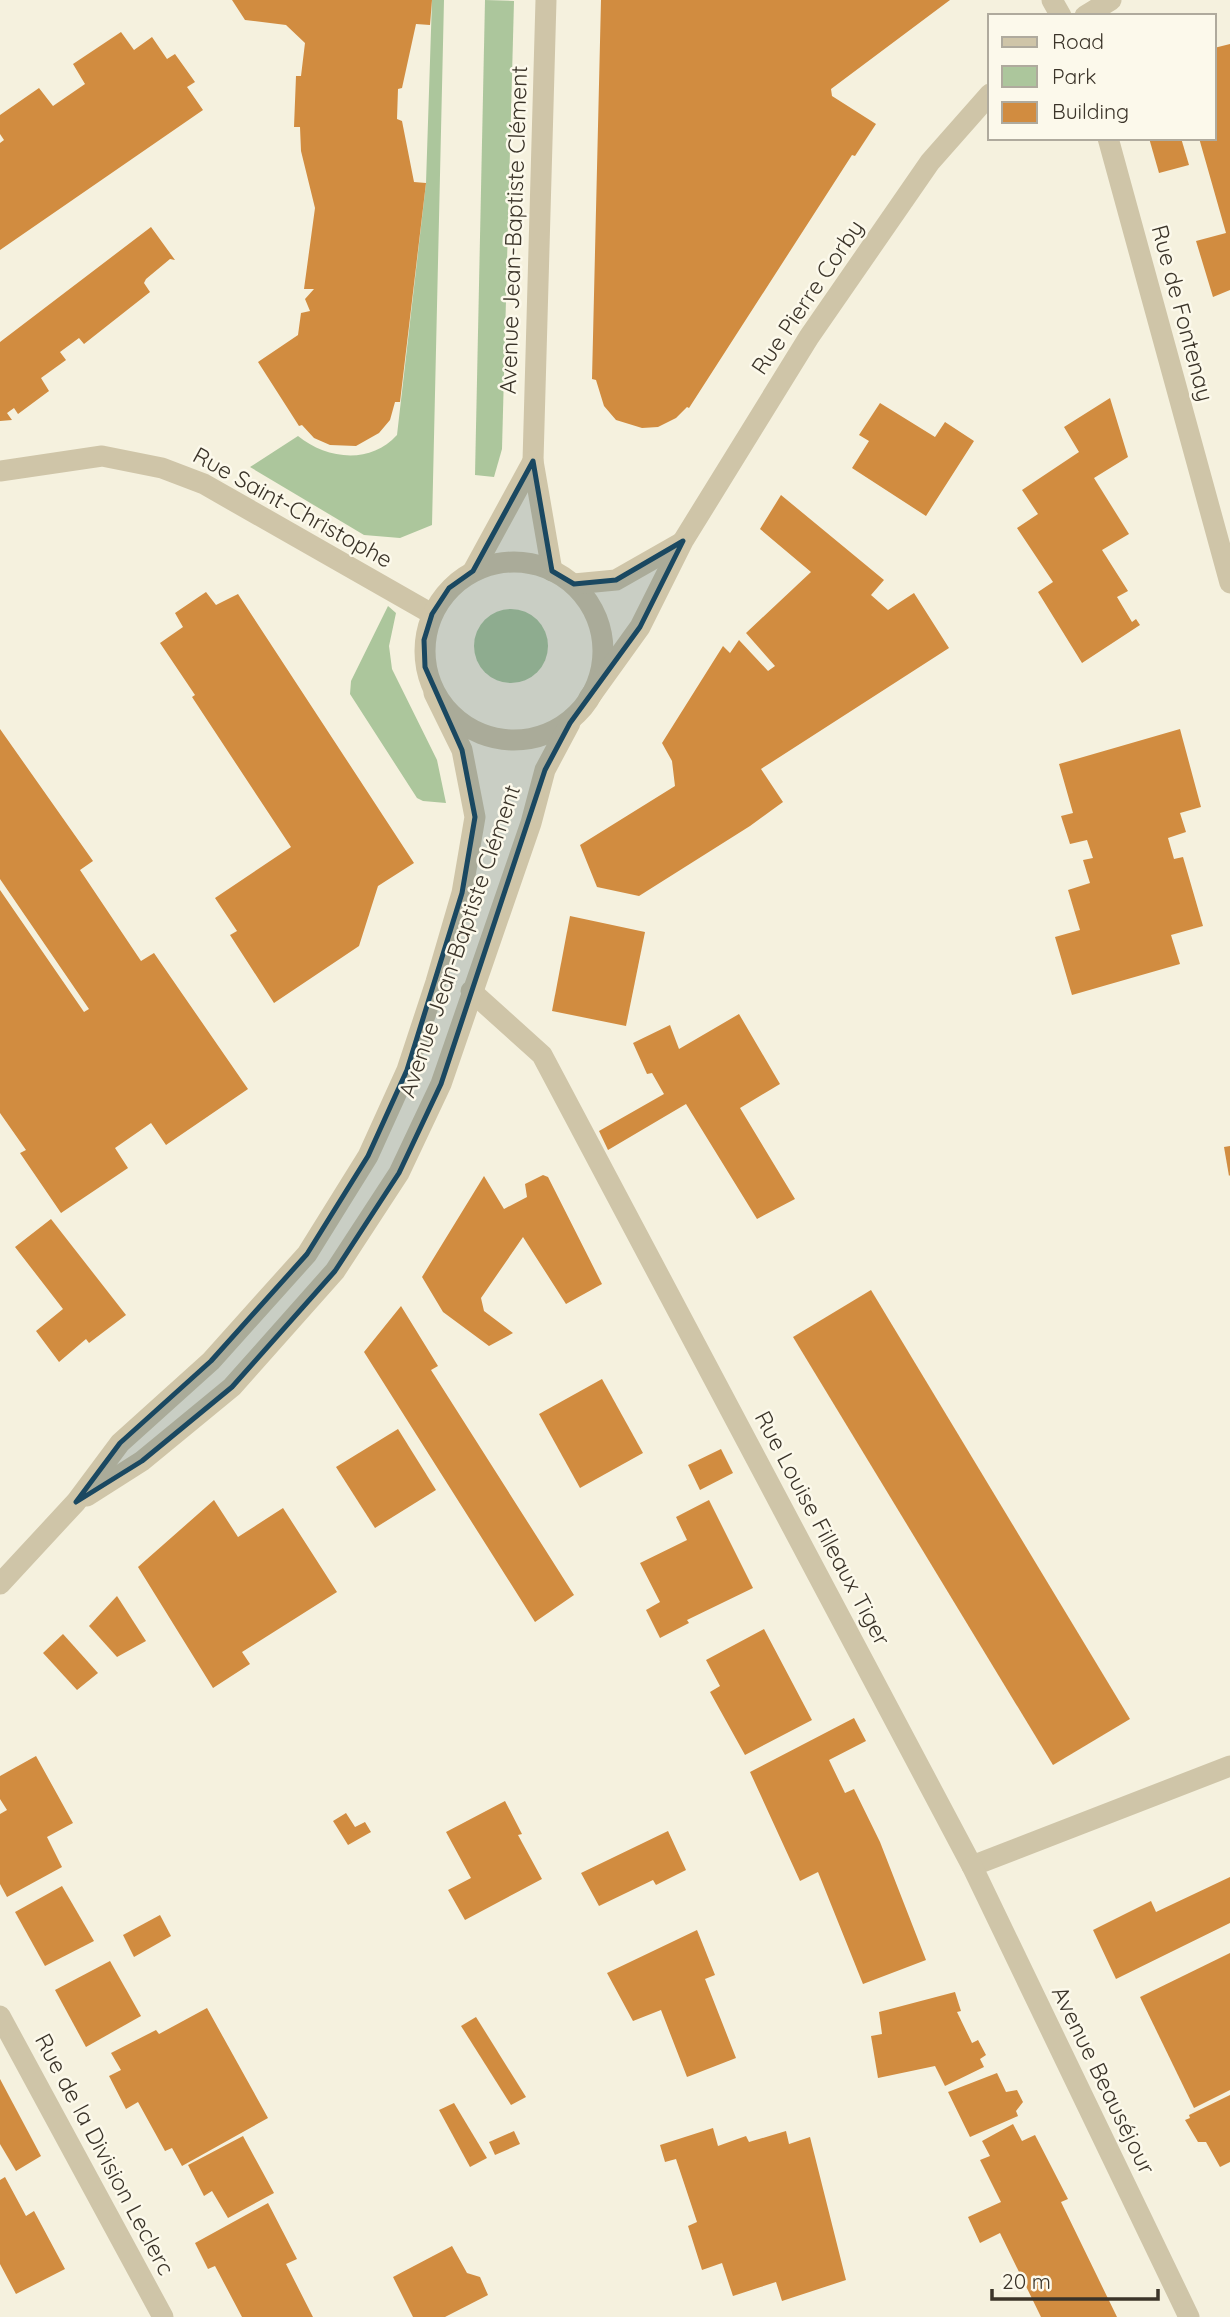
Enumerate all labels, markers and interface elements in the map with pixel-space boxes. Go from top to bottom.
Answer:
legend [988,14,1216,140]
text: Road [1052,28,1104,54]
text: Park [1052,63,1096,89]
street label: Avenue Jean-Baptiste Clément [493,65,533,395]
text: Building [1052,98,1129,124]
street label: Rue Pierre Corby [745,214,869,380]
street label: Rue de Fontenay [1145,222,1221,404]
street label: Rue Saint-Christophe [188,440,398,574]
street label: Avenue Jean-Baptiste Clément [392,781,526,1101]
street label: Rue Louise Filleaux Tiger [749,1406,897,1651]
street label: Avenue Beauséjour [1046,1981,1162,2179]
street label: Rue de la Division Leclerc [29,2028,181,2280]
scale bar [992,2258,1158,2302]
text: 20 m [1002,2268,1051,2294]

